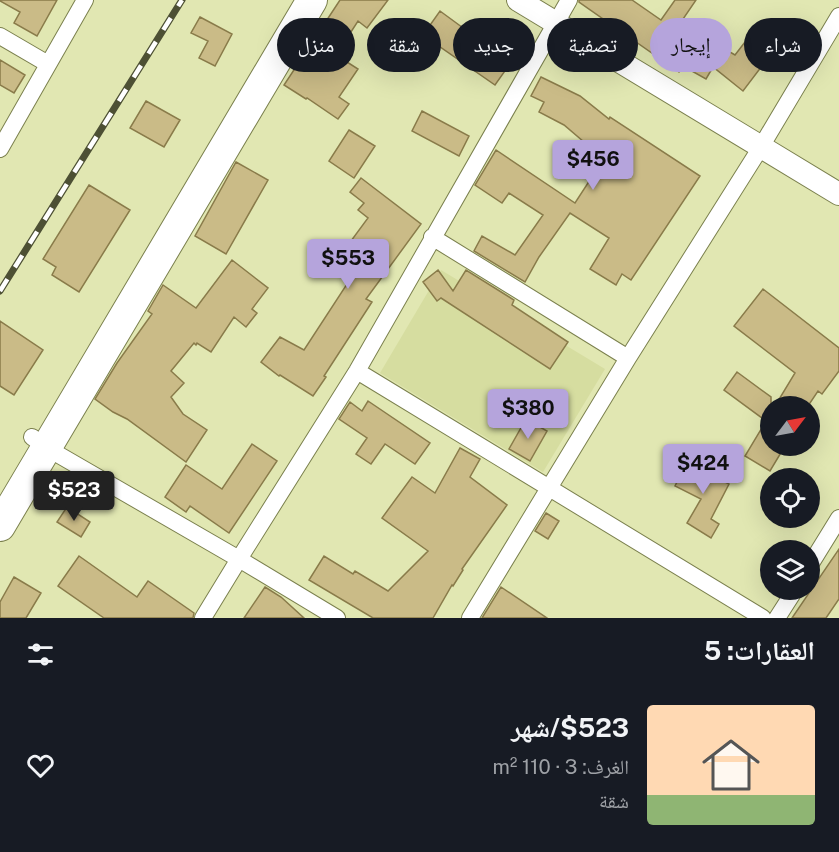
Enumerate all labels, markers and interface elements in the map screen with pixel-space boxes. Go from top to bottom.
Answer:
chip: منزل [277,18,355,72]
chip: شقة [367,18,441,72]
chip: جديد [453,18,535,72]
chip: تصفية [547,18,638,72]
chip: إيجار [650,18,732,72]
chip: شراء [744,18,822,72]
pin: $456 [557,140,629,191]
text: $456 [566,147,620,171]
pin: $553 [312,239,384,290]
text: $553 [321,246,375,270]
pin: $380 [492,389,564,440]
text: $380 [501,396,555,420]
north arrow [760,396,820,456]
map controls [760,396,820,600]
pin: $424 [667,444,739,495]
text: $424 [677,451,729,475]
button: locate [760,468,820,528]
pin: $523 [38,471,110,522]
text: $523 [47,478,101,502]
button: layers [760,540,820,600]
text: العقارات: 5 [704,635,815,666]
icon: filters [24,638,57,671]
text: $523/شهر [511,712,629,743]
icon: home [695,729,767,801]
icon: heart [24,749,57,782]
text: الغرف: 3 · 110 m² [493,755,629,779]
text: شقة [599,789,629,813]

